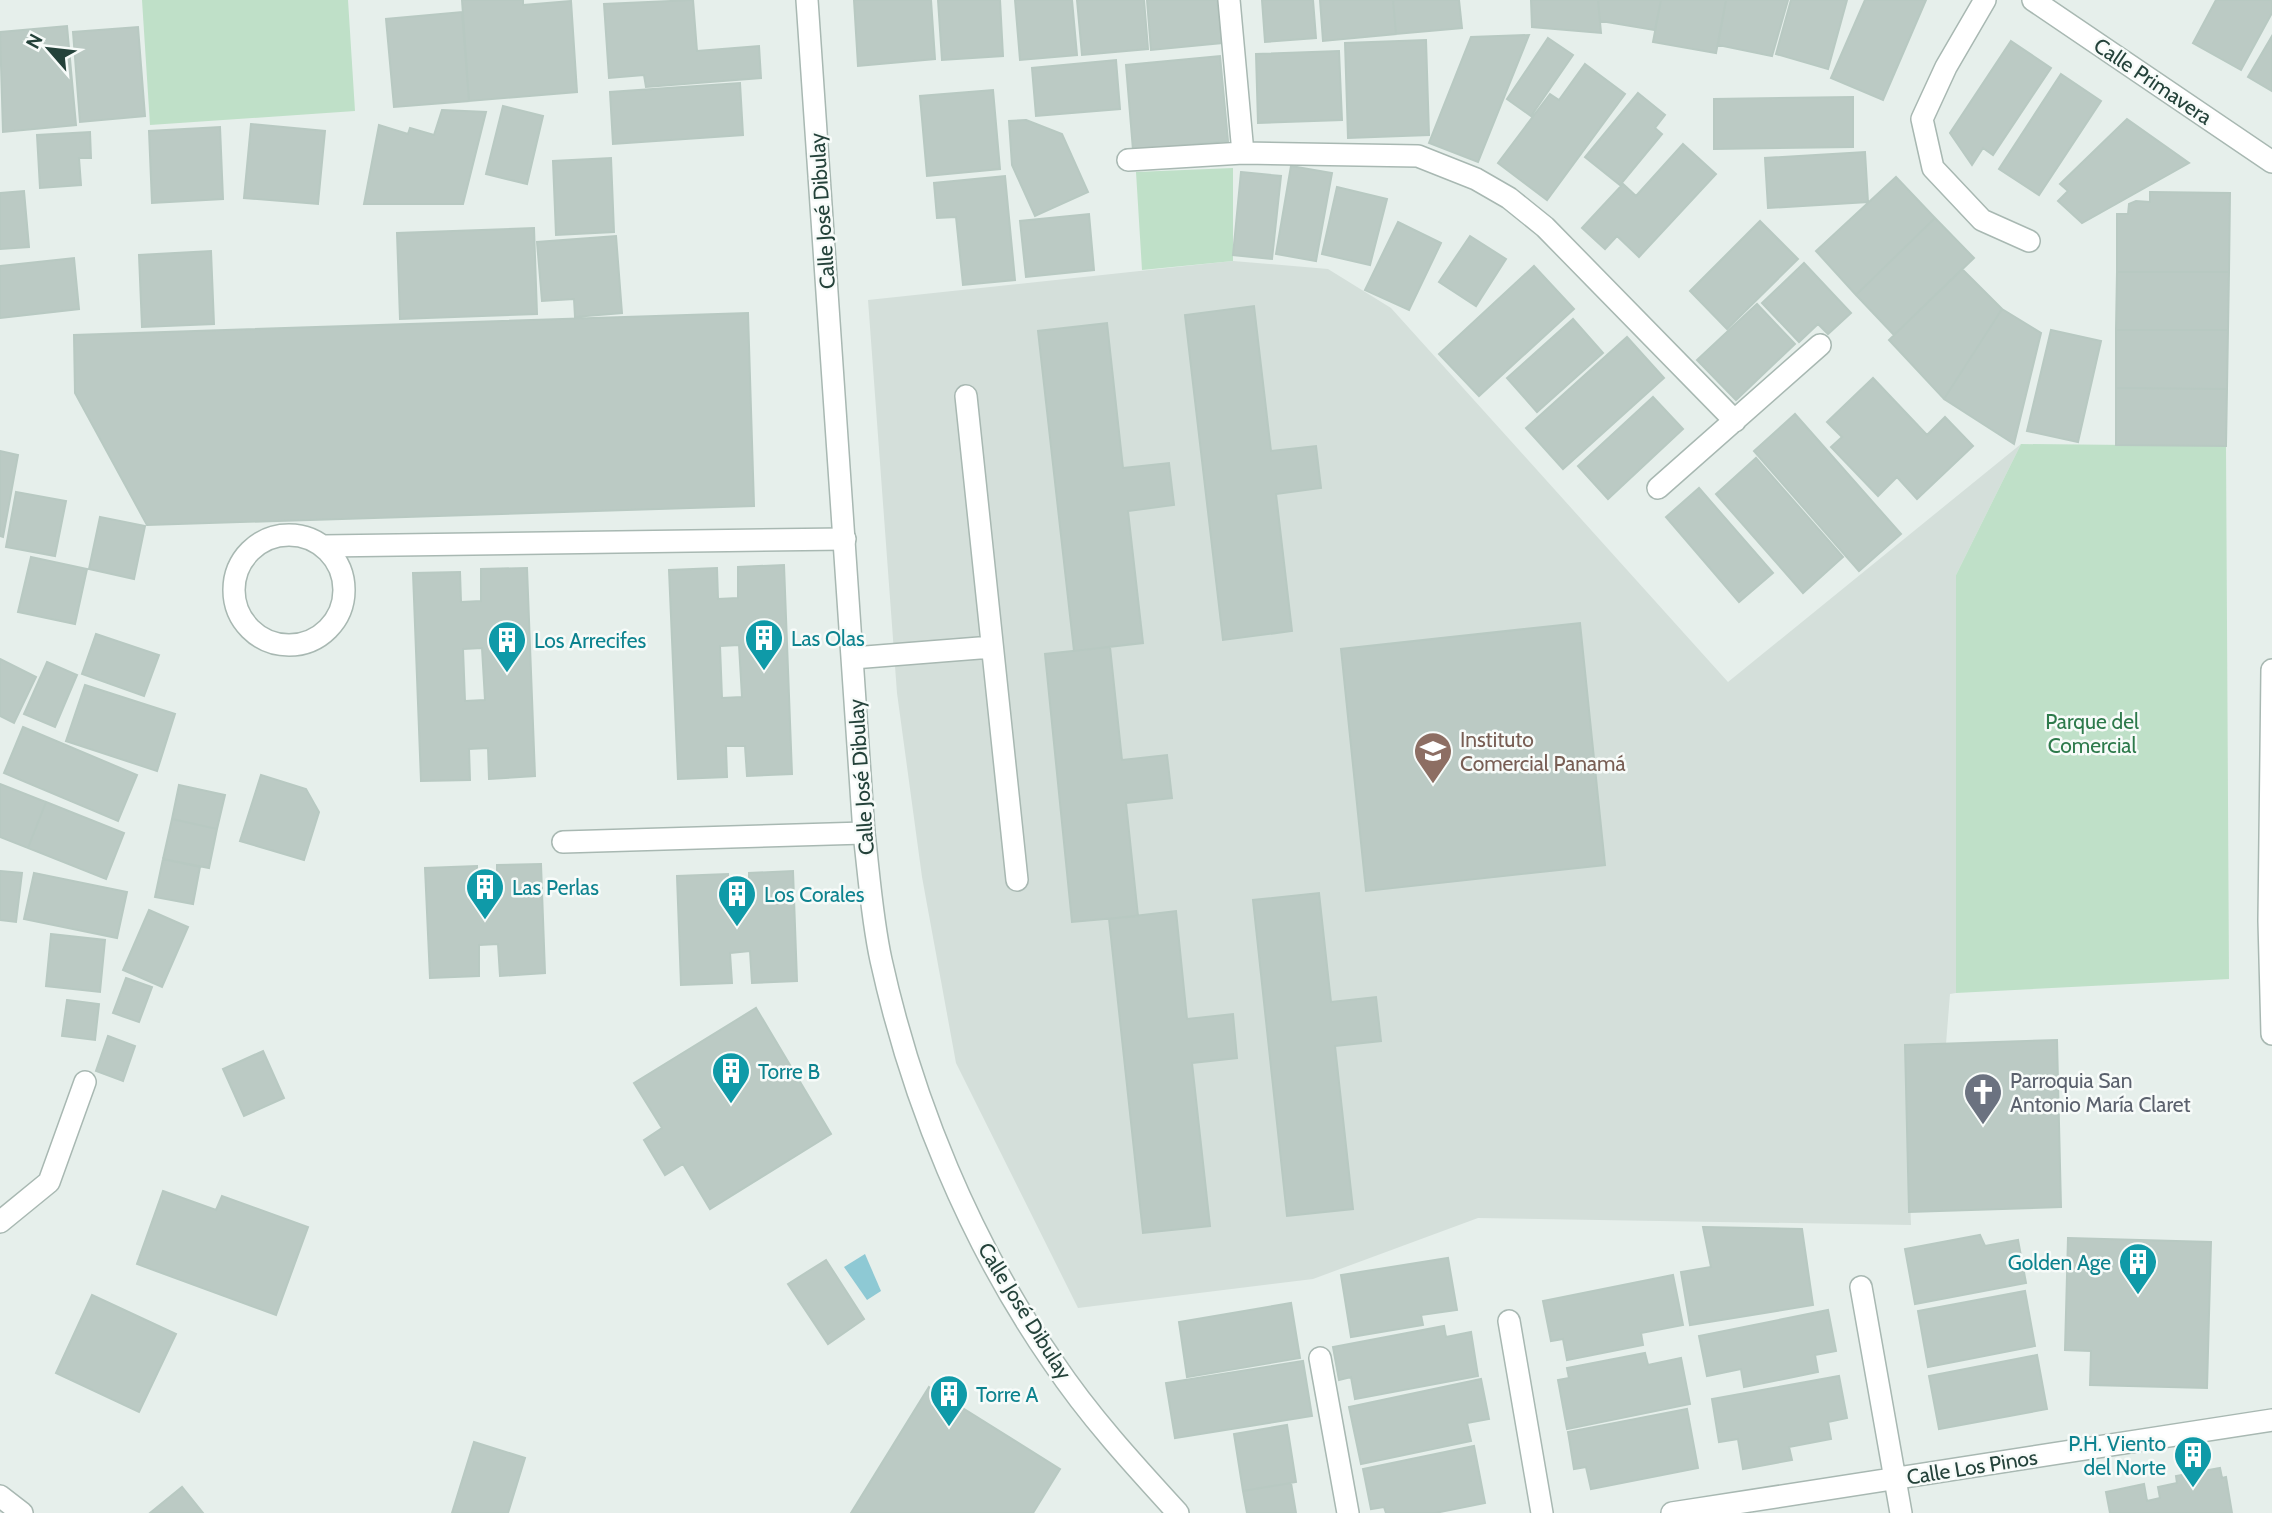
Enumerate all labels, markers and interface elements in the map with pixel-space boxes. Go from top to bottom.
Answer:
north arrow [14,14,84,84]
text: N [21,30,48,53]
street label: Calle Primavera [2089,32,2217,130]
street label: Calle José Dibulay [804,132,840,290]
building icon: Las Olas [743,617,785,672]
building icon: Los Arrecifes [486,619,528,674]
place label: Las Olas [791,626,865,651]
place label: Los Arrecifes [534,628,646,653]
street label: Calle José Dibulay [843,698,879,856]
park label: Parque del Comercial [2045,709,2139,758]
place label: Instituto Comercial Panamá [1460,727,1626,776]
school or university icon: Instituto Comercial Panamá [1412,730,1454,785]
building icon: Las Perlas [464,866,506,921]
building icon: Los Corales [716,873,758,928]
place label: Las Perlas [512,875,599,900]
place label: Los Corales [764,882,865,907]
building icon: Torre B [710,1050,752,1105]
place label: Torre B [758,1059,820,1084]
place label: Parroquia San Antonio María Claret [2010,1068,2191,1117]
church icon: Parroquia San Antonio María Claret [1962,1071,2004,1126]
street label: Calle José Dibulay [973,1238,1077,1384]
building icon: Golden Age [2117,1241,2159,1296]
place label: Golden Age [2008,1250,2111,1275]
building icon: Torre A [928,1373,970,1428]
place label: Torre A [976,1382,1039,1407]
place label: P.H. Viento del Norte [2068,1431,2166,1480]
building icon: P.H. Viento del Norte [2172,1434,2214,1489]
street label: Calle Los Pinos [1905,1444,2039,1490]

